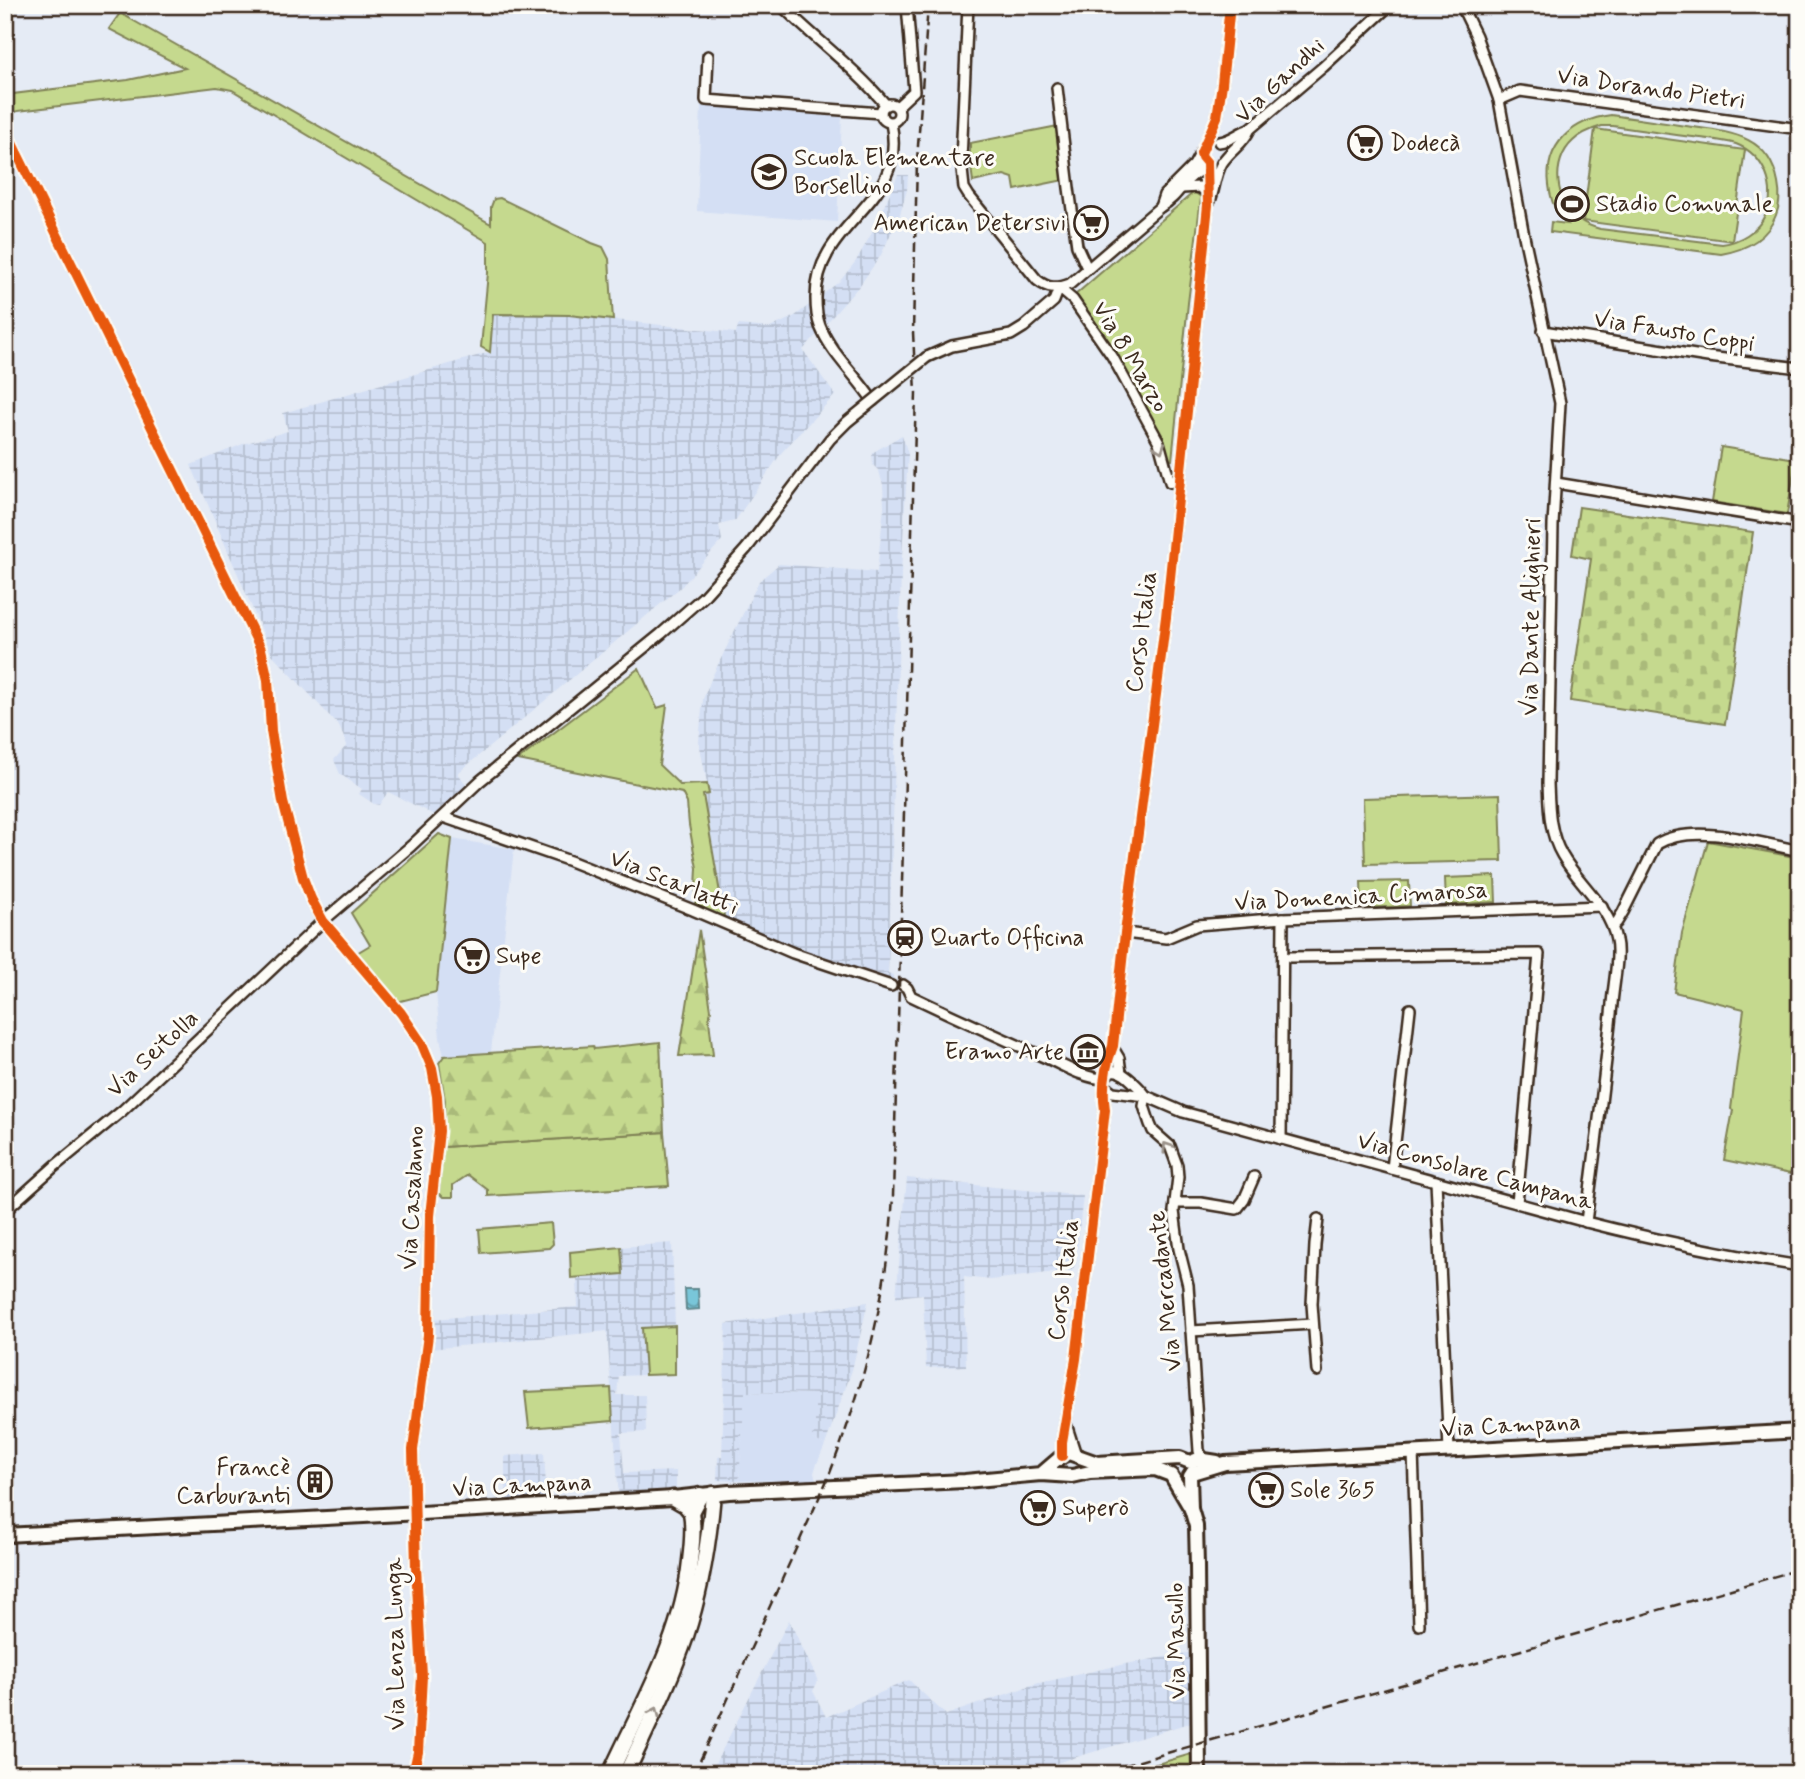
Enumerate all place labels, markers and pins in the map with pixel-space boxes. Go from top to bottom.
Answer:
supermarket icon: Dodecà [1346,124,1384,162]
place label: Dodecà [1390,128,1460,159]
place label: Scuola Elementare Borsellino [794,143,995,202]
school or university icon: Scuola Elementare Borsellino [750,153,788,191]
sports icon: Stadio Comunale [1553,185,1591,223]
place label: Stadio Comunale [1596,189,1773,220]
supermarket icon: American Detersivi [1072,204,1110,242]
place label: American Detersivi [874,208,1066,239]
station icon: Quarto Officina [886,919,924,957]
place label: Quarto Officina [930,923,1084,954]
supermarket icon: Supe [453,937,491,975]
place label: Supe [496,941,541,972]
museum icon: Eramo Arte [1069,1033,1107,1071]
place label: Eramo Arte [945,1037,1064,1068]
place label: Francè Carburanti [176,1453,290,1512]
building icon: Francè Carburanti [296,1463,334,1501]
supermarket icon: Sole 365 [1247,1471,1285,1509]
place label: Sole 365 [1290,1475,1375,1506]
supermarket icon: Superò [1019,1489,1057,1527]
place label: Superò [1062,1493,1129,1524]

